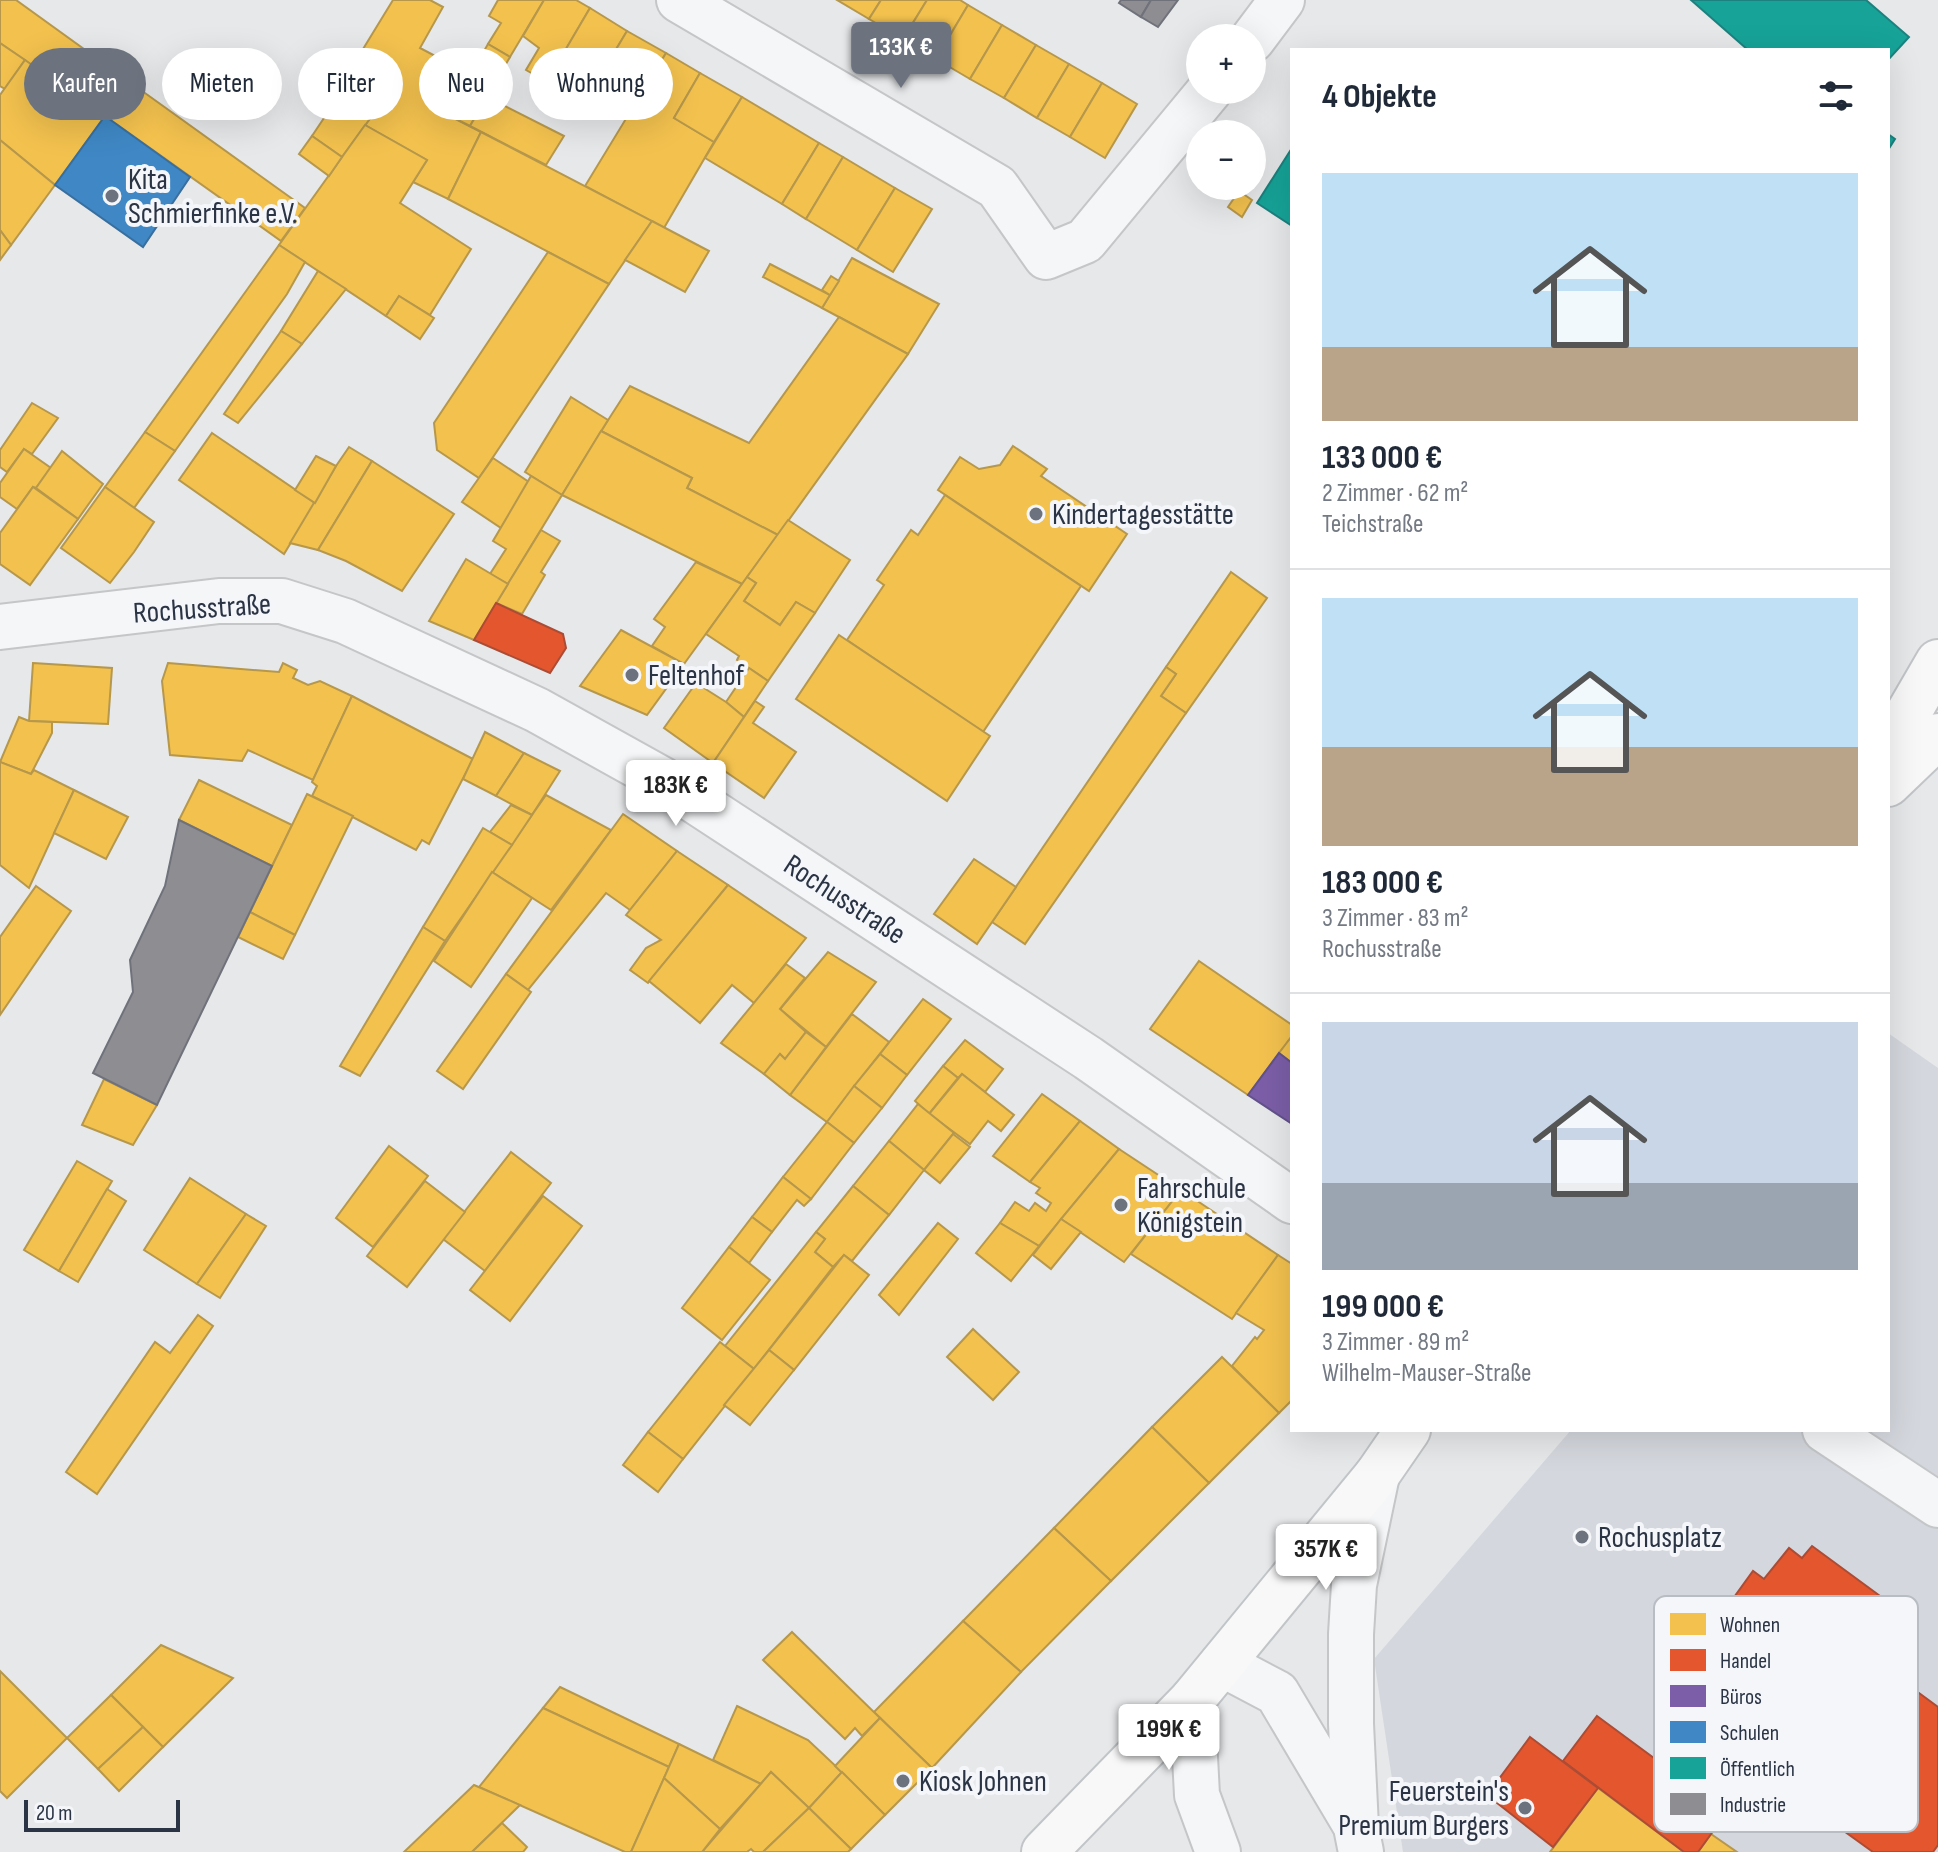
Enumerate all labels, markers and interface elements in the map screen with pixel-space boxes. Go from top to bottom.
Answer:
pin: 133K € [836,22,966,90]
map controls [1186,24,1266,200]
button: + [1186,24,1266,104]
text: 133K € [869,32,933,63]
chip: Kaufen [24,48,146,120]
chip: Mieten [162,48,282,120]
chip: Filter [298,48,403,120]
chip: Neu [419,48,513,120]
chip: Wohnung [529,48,673,120]
icon: filters [1814,74,1858,118]
text: 4 Objekte [1322,76,1437,117]
button: − [1186,120,1266,200]
place label: Kita Schmierfinke e.V. [128,162,298,232]
marker: Kita Schmierfinke e.V. [103,187,121,205]
icon: home [1518,225,1662,369]
text: 133 000 € [1322,437,1442,478]
text: 2 Zimmer · 62 m² [1322,478,1468,509]
place label: Kindertagesstätte [1052,497,1234,533]
marker: Kindertagesstätte [1027,505,1045,523]
text: Teichstraße [1322,509,1423,540]
street label: Rochusstraße [132,586,272,632]
icon: home [1518,650,1662,794]
place label: Feltenhof [648,658,745,694]
marker: Feltenhof [623,666,641,684]
pin: 183K € [611,760,741,828]
text: 183K € [644,770,708,801]
street label: Rochusstraße [777,847,912,953]
text: 183 000 € [1322,862,1443,903]
text: 3 Zimmer · 83 m² [1322,903,1469,934]
text: Rochusstraße [1322,934,1442,965]
icon: home [1518,1074,1662,1218]
place label: Fahrschule Königstein [1137,1171,1246,1241]
marker: Fahrschule Königstein [1112,1196,1130,1214]
text: 199 000 € [1322,1286,1444,1327]
text: 3 Zimmer · 89 m² [1322,1327,1469,1358]
text: Wilhelm-Mauser-Straße [1322,1358,1532,1389]
place label: Rochusplatz [1598,1520,1722,1556]
pin: 357K € [1261,1524,1391,1592]
marker: Rochusplatz [1573,1528,1591,1546]
text: 357K € [1294,1534,1358,1565]
legend [1654,1596,1918,1832]
text: Wohnen [1720,1612,1780,1639]
text: Handel [1720,1648,1771,1675]
text: Büros [1720,1684,1762,1711]
pin: 199K € [1104,1704,1234,1772]
text: 199K € [1136,1714,1202,1745]
text: Schulen [1720,1720,1779,1747]
text: Öffentlich [1720,1756,1795,1783]
place label: Kiosk Johnen [919,1764,1047,1800]
marker: Kiosk Johnen [894,1772,912,1790]
place label: Feuerstein's Premium Burgers [1338,1774,1509,1844]
text: Industrie [1720,1792,1786,1819]
scale bar [24,1796,180,1832]
marker: Feuerstein's Premium Burgers [1516,1799,1534,1817]
text: 20 m [36,1800,73,1827]

